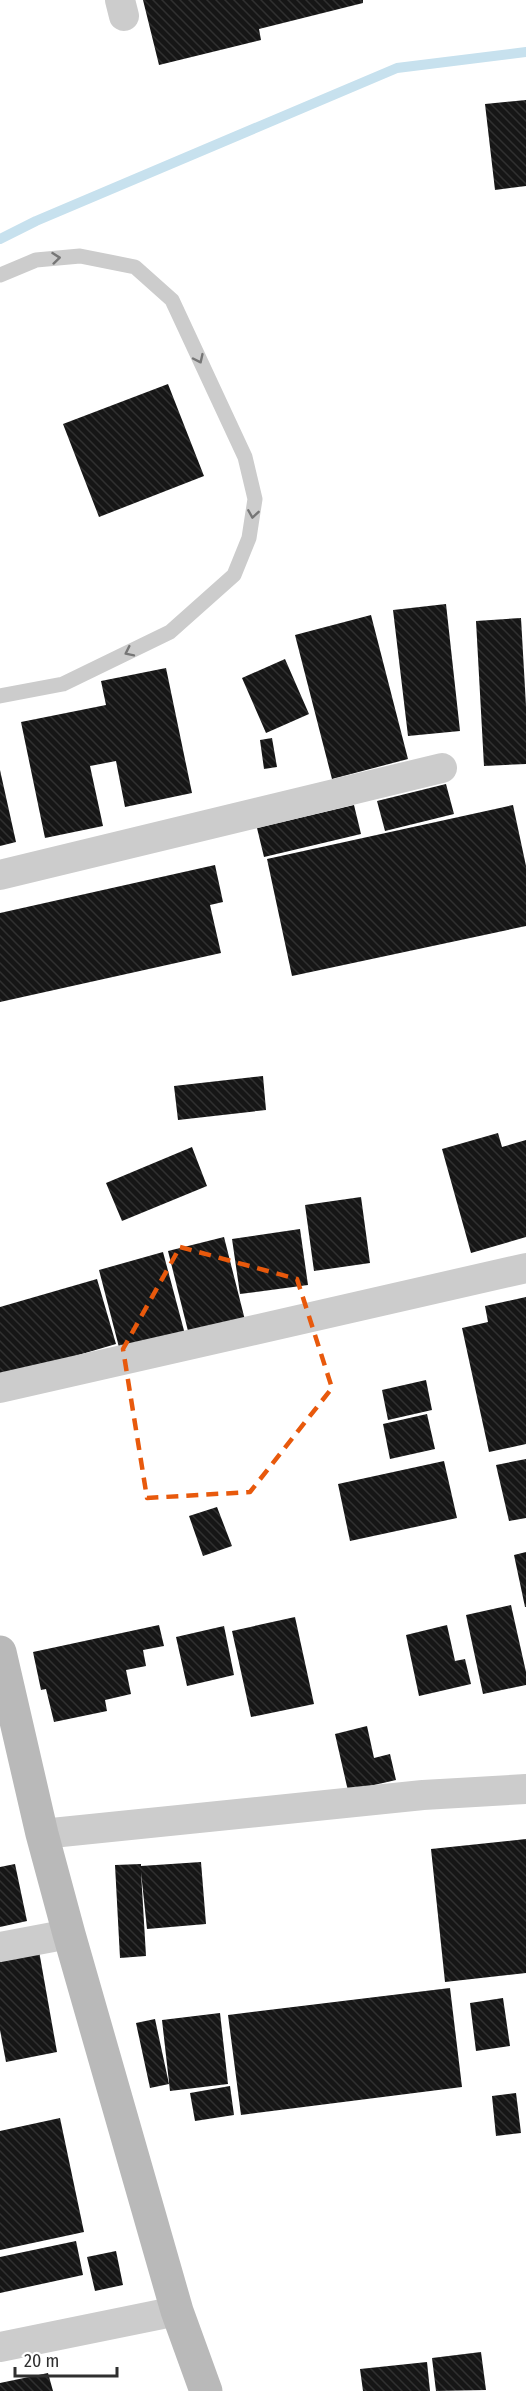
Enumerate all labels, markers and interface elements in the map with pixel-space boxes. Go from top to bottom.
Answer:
one-way arrow [51,252,60,265]
one-way arrow [192,352,204,363]
one-way arrow [247,509,259,519]
one-way arrow [125,644,136,656]
scale bar [15,2340,117,2378]
text: 20 m [24,2350,59,2372]

